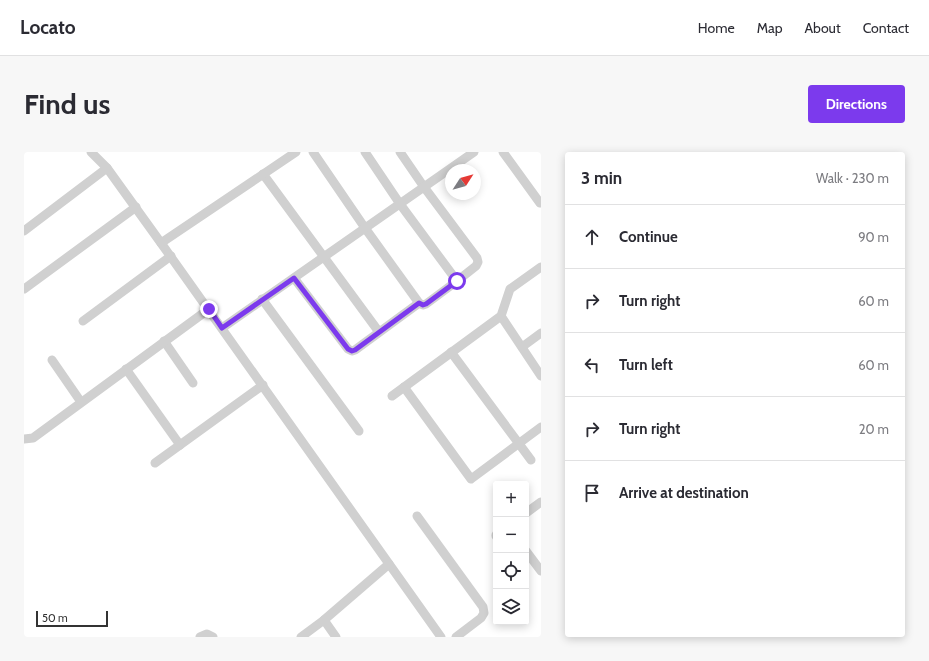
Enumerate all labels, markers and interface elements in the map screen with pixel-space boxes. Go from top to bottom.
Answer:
text: Locato [20,16,76,39]
text: Home [698,19,735,37]
text: Map [757,19,782,37]
text: About [804,19,841,37]
text: Contact [863,19,909,37]
button: Directions [808,85,905,123]
text: Find us [24,87,110,121]
north arrow [445,164,481,200]
text: 3 min [581,168,622,188]
text: Walk · 230 m [816,170,889,186]
icon: ahead [581,226,603,248]
text: Continue [619,228,678,246]
text: 90 m [858,229,889,245]
route start [448,272,466,290]
icon: right [581,290,603,312]
text: Turn right [619,292,680,310]
text: 60 m [858,293,889,309]
route end [200,300,218,318]
icon: left [581,354,603,376]
text: Turn left [619,356,673,374]
text: 60 m [858,357,889,373]
icon: right [581,418,603,440]
text: Turn right [619,420,680,438]
text: 20 m [859,421,889,437]
map controls [493,481,529,625]
button: + [493,481,529,517]
icon: arrive [581,482,603,504]
text: Arrive at destination [619,484,749,502]
button: − [493,517,529,553]
button: locate [493,553,529,589]
button: layers [493,589,529,625]
scale bar [36,609,108,628]
text: 50 m [42,611,68,625]

